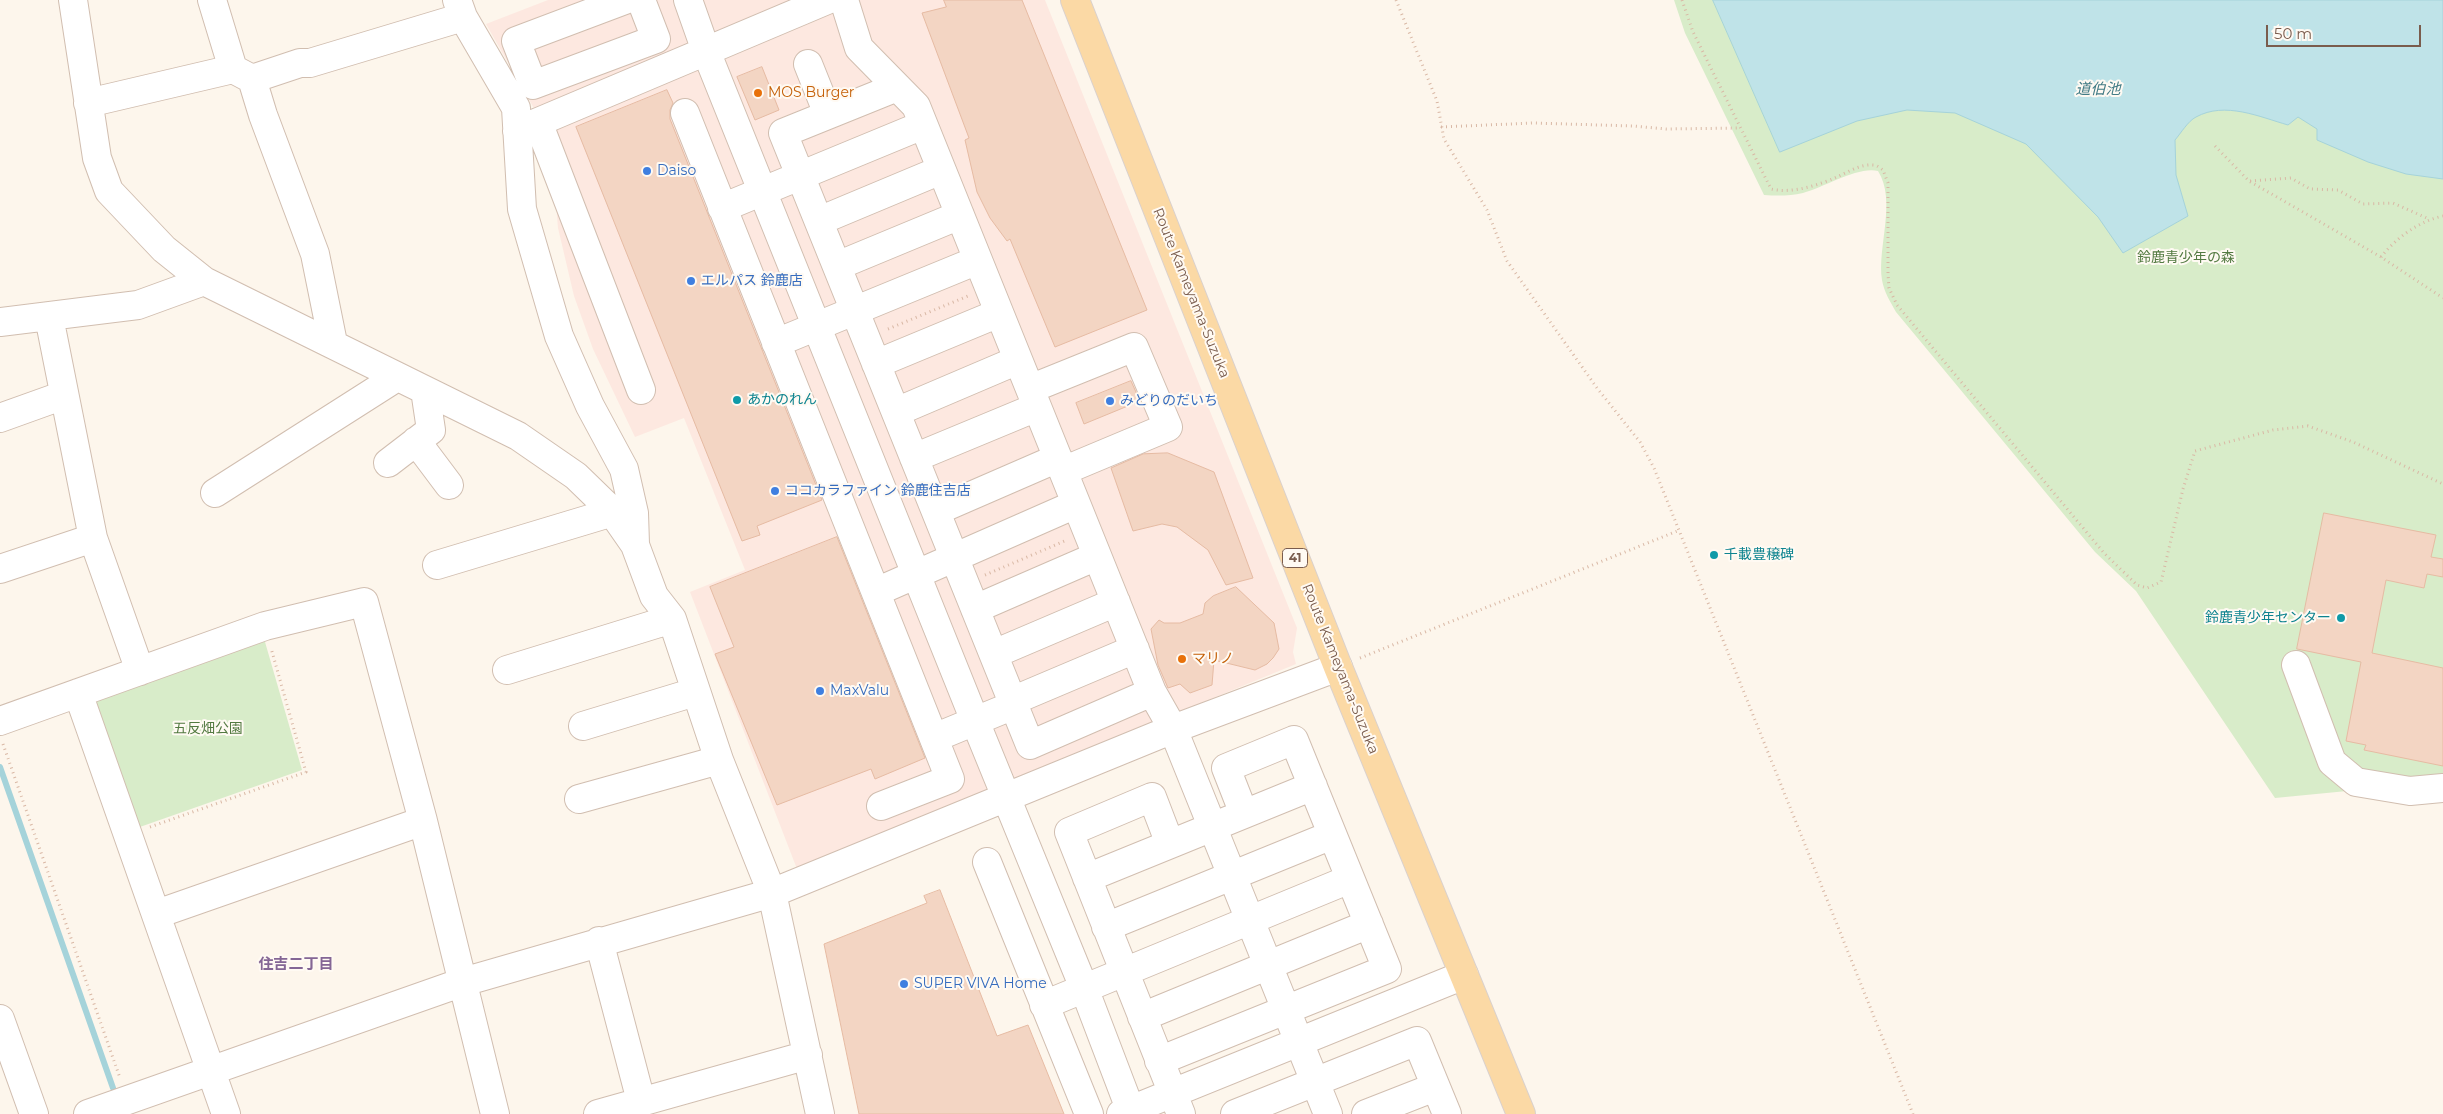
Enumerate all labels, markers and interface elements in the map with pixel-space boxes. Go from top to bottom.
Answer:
scale bar [2268,15,2423,47]
text: 50 m [2274,24,2312,43]
water label: 道伯池 [2076,81,2120,99]
place label: MOS Burger [768,85,854,101]
marker: MOS Burger [752,87,764,99]
place label: Daiso [657,163,696,179]
marker: Daiso [641,165,653,177]
street label: Route Kameyama-Suzuka [1149,206,1233,380]
park label: 鈴鹿青少年の森 [2137,250,2235,266]
place label: エルパス 鈴鹿店 [701,273,803,289]
marker: エルパス 鈴鹿店 [685,275,697,287]
place label: あかのれん [747,392,817,408]
place label: みどりのだいち [1120,393,1218,409]
marker: あかのれん [731,394,743,406]
marker: みどりのだいち [1104,395,1116,407]
place label: ココカラファイン 鈴鹿住吉店 [785,483,971,499]
marker: ココカラファイン 鈴鹿住吉店 [769,485,781,497]
place label: 千載豊穣碑 [1724,547,1794,563]
road number: 41 [1282,548,1308,568]
marker: 千載豊穣碑 [1708,549,1720,561]
street label: Route Kameyama-Suzuka [1298,582,1382,756]
place label: 鈴鹿青少年センター [2205,610,2331,626]
marker: 鈴鹿青少年センター [2335,612,2347,624]
place label: マリノ [1192,651,1234,667]
marker: マリノ [1176,653,1188,665]
place label: MaxValu [830,683,889,699]
marker: MaxValu [814,685,826,697]
park label: 五反畑公園 [173,721,243,737]
district label: 住吉二丁目 [259,956,333,974]
place label: SUPER VIVA Home [914,976,1047,992]
marker: SUPER VIVA Home [898,978,910,990]

